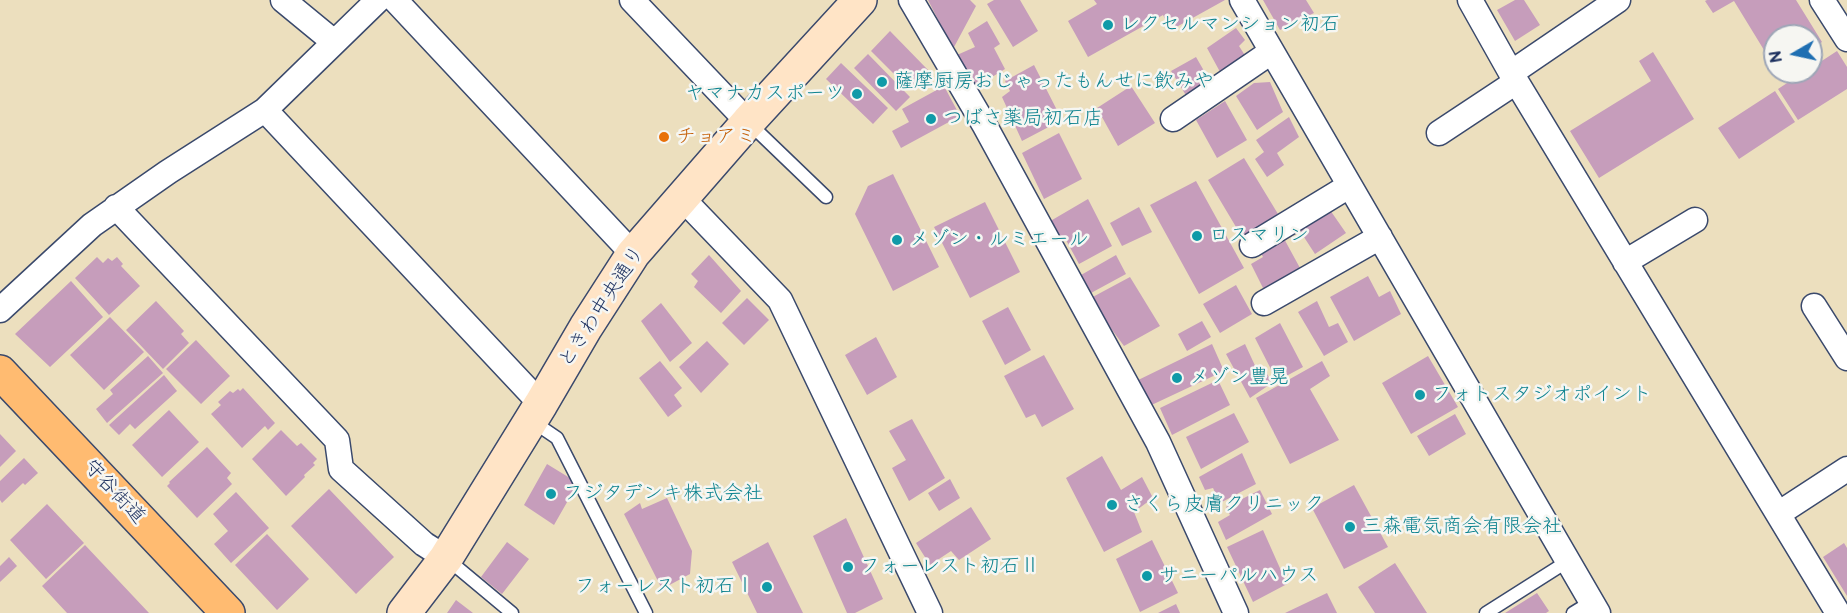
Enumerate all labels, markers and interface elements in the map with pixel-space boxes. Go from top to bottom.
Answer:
place label: レクセルマンション初石 [1120,13,1340,37]
marker: レクセルマンション初石 [1101,18,1115,32]
north arrow [1763,24,1823,84]
text: N [1766,49,1787,64]
place label: 薩摩厨房おじゃったもんせに飲みや [894,70,1214,94]
marker: 薩摩厨房おじゃったもんせに飲みや [875,75,889,89]
place label: ヤマナカスポーツ [685,82,845,106]
marker: ヤマナカスポーツ [850,87,864,101]
place label: つばさ薬局初石店 [943,107,1103,131]
marker: つばさ薬局初石店 [924,112,938,126]
place label: チョアミ [676,125,756,149]
marker: チョアミ [657,130,671,144]
place label: ロスマリン [1209,224,1309,248]
place label: メゾン・ルミエール [909,228,1089,252]
marker: ロスマリン [1190,229,1204,243]
marker: メゾン・ルミエール [890,233,904,247]
street label: ときわ中央通り [554,242,650,372]
place label: メゾン豊晃 [1189,366,1289,390]
marker: メゾン豊晃 [1170,371,1184,385]
place label: フォトスタジオポイント [1432,383,1652,407]
marker: フォトスタジオポイント [1413,388,1427,402]
street label: 守谷街道 [78,455,150,529]
place label: フジタデンキ株式会社 [563,482,763,506]
marker: フジタデンキ株式会社 [544,487,558,501]
place label: さくら皮膚クリニック [1124,493,1324,517]
marker: さくら皮膚クリニック [1105,498,1119,512]
place label: 三森電気商会有限会社 [1362,515,1562,539]
marker: 三森電気商会有限会社 [1343,520,1357,534]
place label: フォーレスト初石Ⅱ [860,555,1040,579]
marker: フォーレスト初石Ⅱ [841,560,855,574]
place label: サニーパルハウス [1159,564,1319,588]
marker: サニーパルハウス [1140,569,1154,583]
place label: フォーレスト初石Ⅰ [575,575,755,599]
marker: フォーレスト初石Ⅰ [760,580,774,594]

